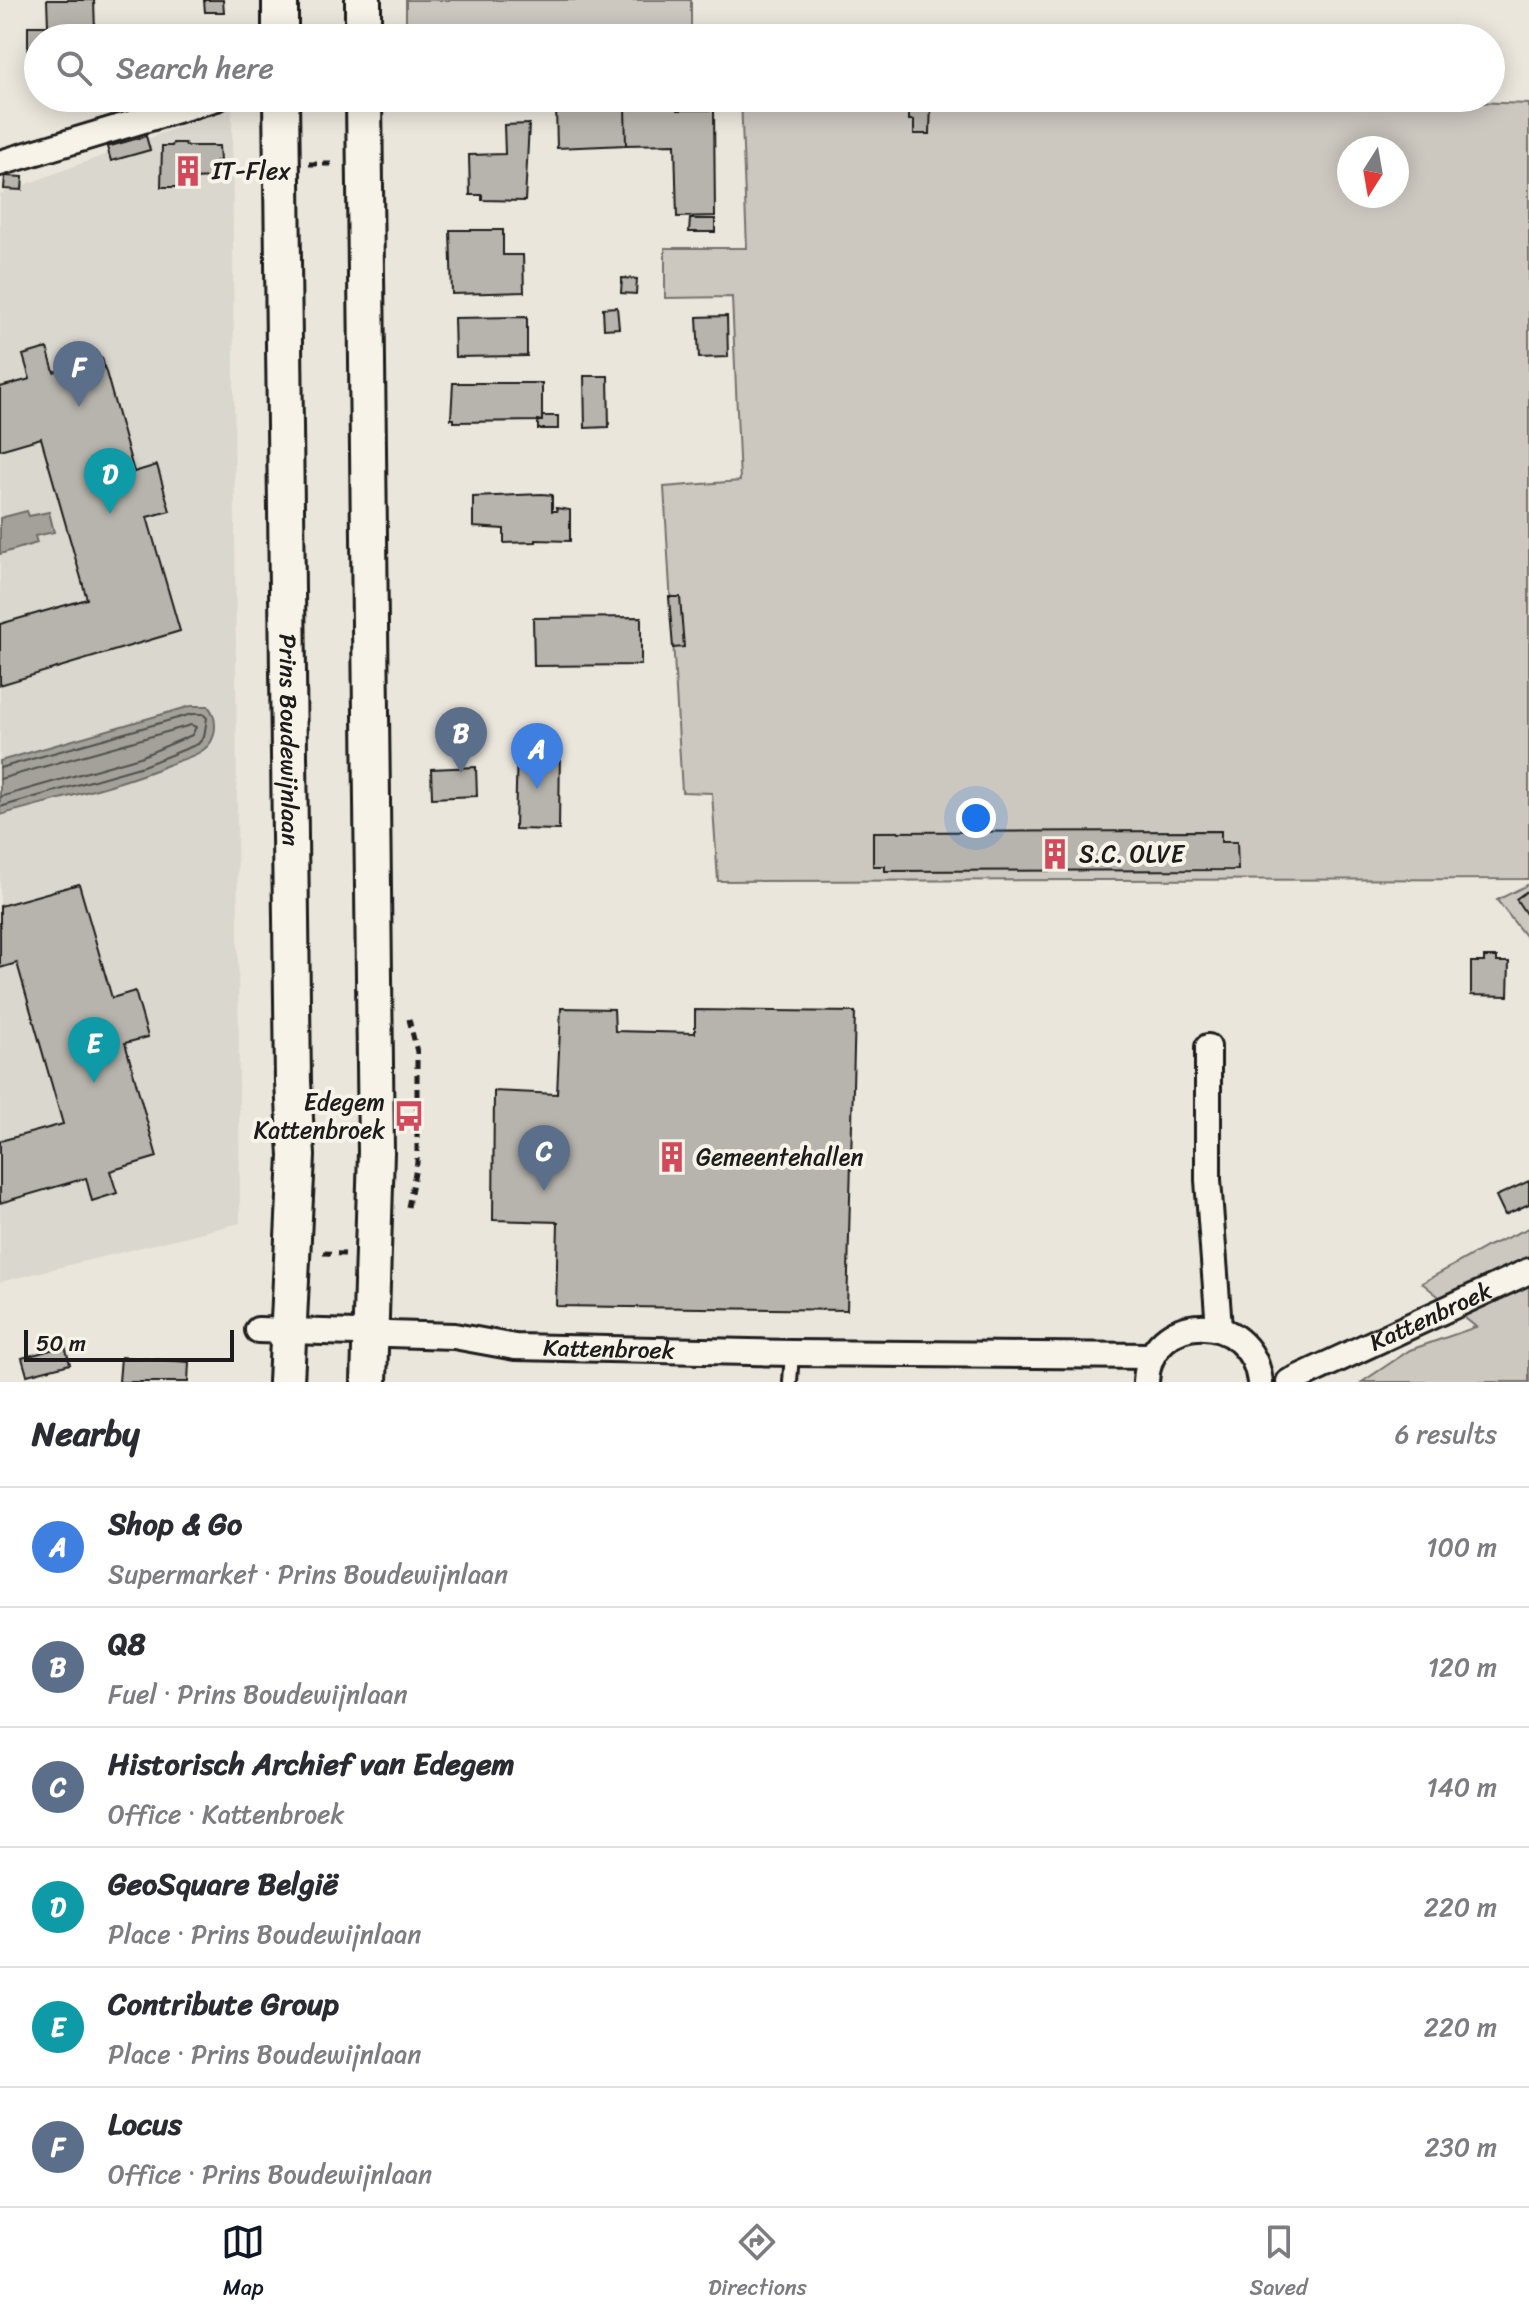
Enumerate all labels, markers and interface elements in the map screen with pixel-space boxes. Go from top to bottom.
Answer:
search box [24,24,1505,112]
text: Search here [116,41,274,95]
icon: search [52,46,96,90]
north arrow [1337,136,1409,208]
place label: IT-Flex [211,150,291,192]
building icon: IT-Flex [171,154,205,188]
pin: F [53,341,105,407]
pin: D [84,448,136,514]
street label: Prins Boudewijnlaan [267,633,311,847]
pin: B [435,707,487,773]
pin: A [511,723,563,789]
your location [956,798,996,838]
place label: S.C. OLVE [1079,833,1186,875]
building icon: S.C. OLVE [1038,837,1072,871]
pin: E [68,1017,120,1083]
place label: Edegem Kattenbroek [254,1081,385,1151]
bus stop icon: Edegem Kattenbroek [392,1099,426,1133]
pin: C [518,1125,570,1191]
place label: Gemeentehallen [696,1136,863,1178]
building icon: Gemeentehallen [655,1140,689,1174]
street label: Kattenbroek [1362,1270,1499,1363]
text: 50 m [36,1324,86,1363]
scale bar [24,1326,234,1362]
street label: Kattenbroek [543,1327,675,1371]
text: Nearby [32,1404,140,1464]
text: 6 results [1395,1411,1497,1457]
text: Shop & Go [108,1497,242,1551]
text: A [49,1524,67,1570]
text: 100 m [1426,1524,1497,1570]
text: Supermarket · Prins Boudewijnlaan [108,1551,508,1597]
text: Q8 [108,1617,146,1671]
text: B [50,1644,66,1690]
text: 120 m [1428,1644,1497,1690]
text: Fuel · Prins Boudewijnlaan [108,1671,408,1717]
text: Historisch Archief van Edegem [108,1737,515,1791]
text: C [50,1764,66,1810]
text: 140 m [1426,1764,1497,1810]
text: Office · Kattenbroek [108,1791,344,1837]
text: GeoSquare België [108,1857,338,1911]
text: D [50,1884,66,1930]
text: 220 m [1424,1884,1497,1930]
text: Place · Prins Boudewijnlaan [108,1911,421,1957]
text: Contribute Group [108,1977,339,2031]
text: E [51,2004,65,2050]
text: 220 m [1424,2004,1497,2050]
text: Place · Prins Boudewijnlaan [108,2031,421,2077]
text: Locus [108,2097,182,2151]
text: F [51,2124,65,2170]
text: 230 m [1425,2124,1497,2170]
text: Office · Prins Boudewijnlaan [108,2151,432,2197]
tab: Map [221,2220,265,2307]
tab: Directions [708,2220,807,2307]
tab: Saved [1250,2220,1308,2307]

